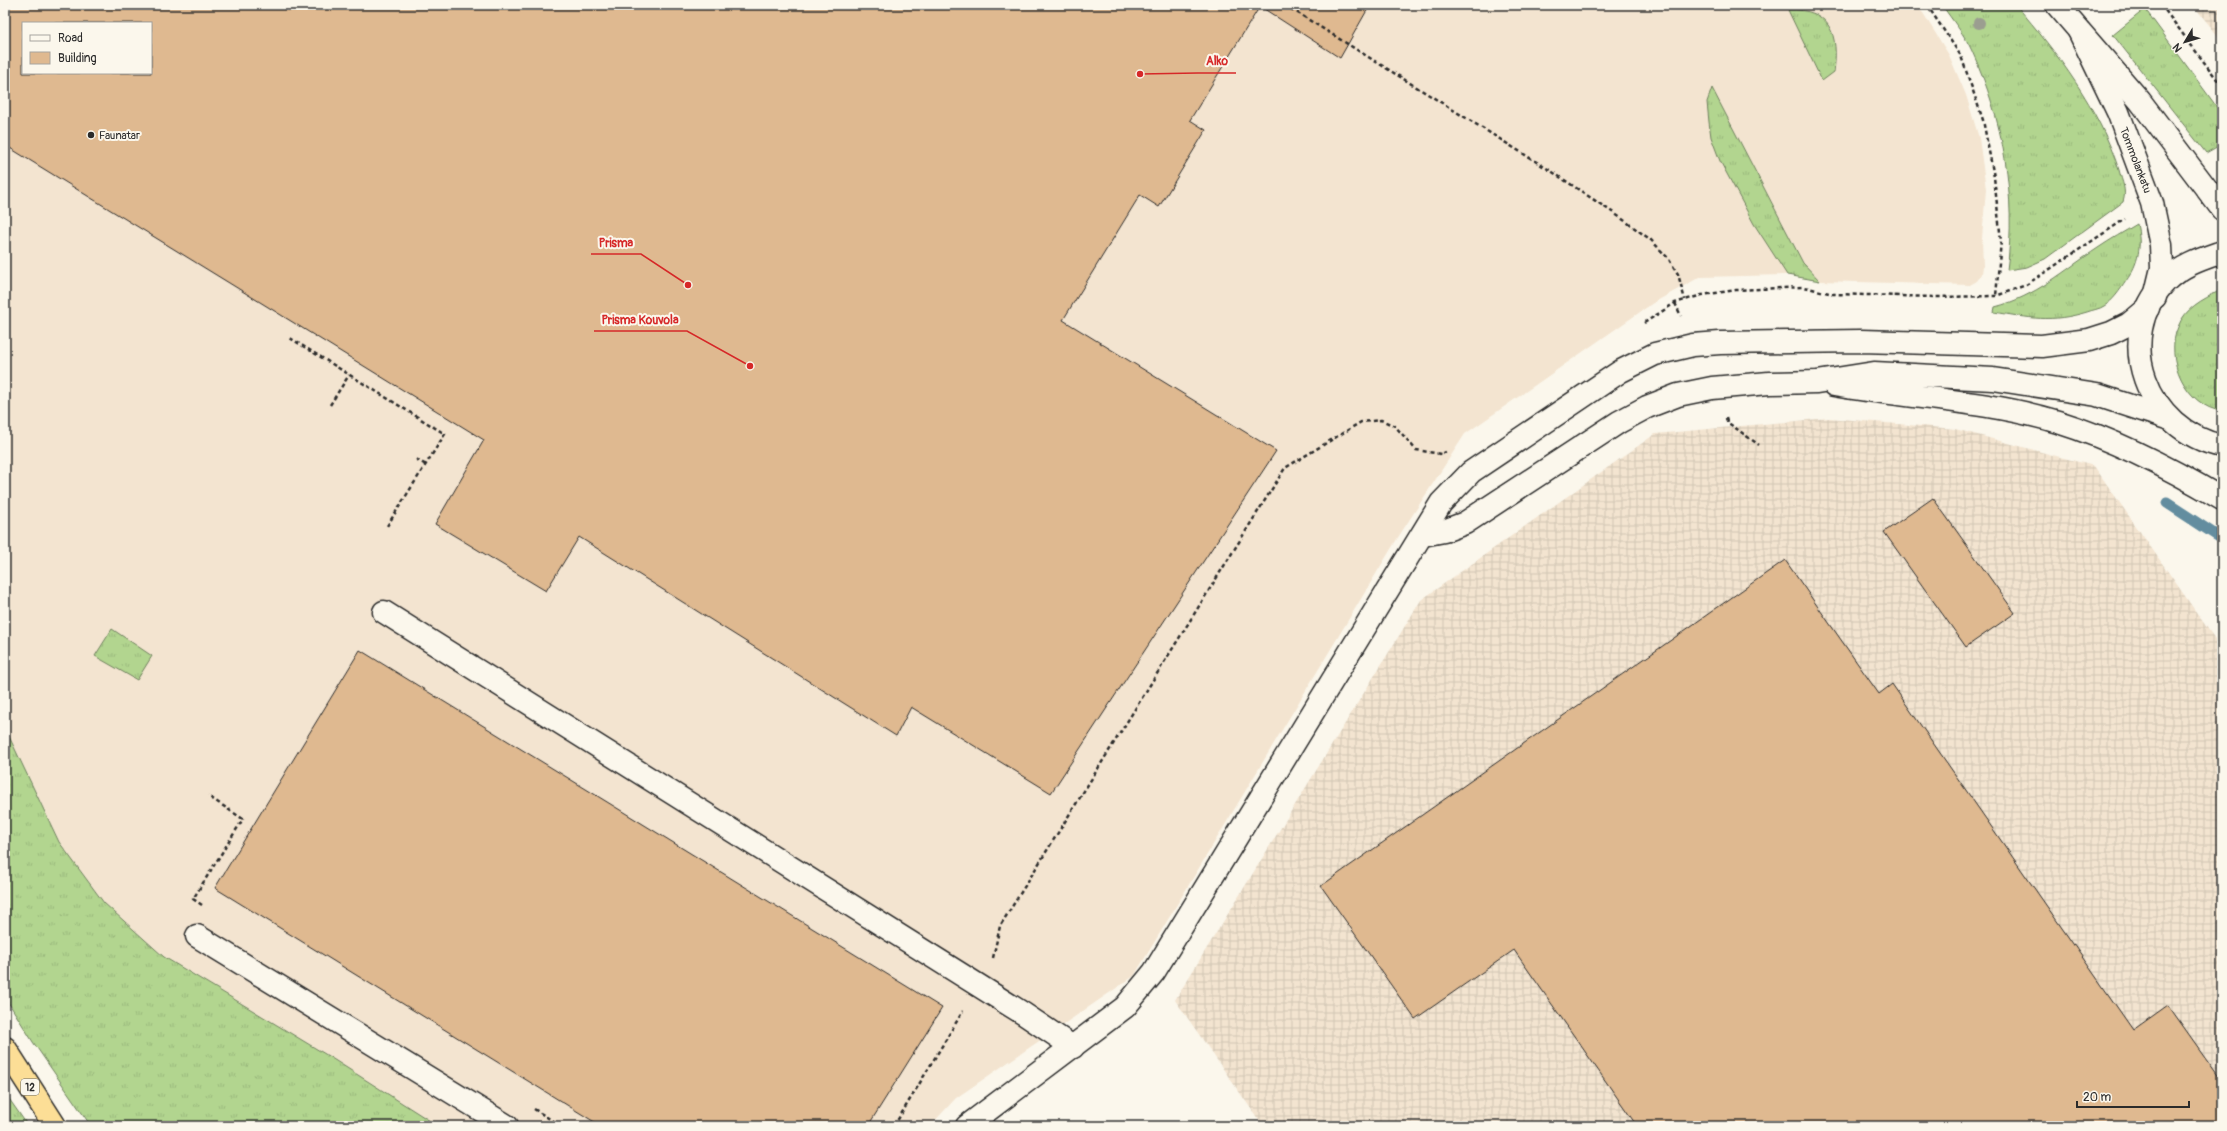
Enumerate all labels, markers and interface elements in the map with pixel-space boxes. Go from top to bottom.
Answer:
legend [22,22,152,74]
north arrow [2165,22,2205,62]
text: Road [58,31,83,46]
text: N [2170,40,2185,55]
callout: Alko [1198,49,1236,73]
text: Building [58,51,97,66]
text: Alko [1206,54,1229,69]
street label: Tommolankatu [2117,125,2154,195]
place label: Faunatar [99,129,140,142]
marker: Faunatar [86,130,96,140]
callout: Prisma [591,230,641,254]
text: Prisma [599,236,634,251]
callout: Prisma Kouvola [594,307,687,331]
text: Prisma Kouvola [601,313,679,328]
road number: 12 [21,1079,39,1095]
scale bar [2077,1083,2189,1109]
text: 20 m [2083,1090,2112,1105]

